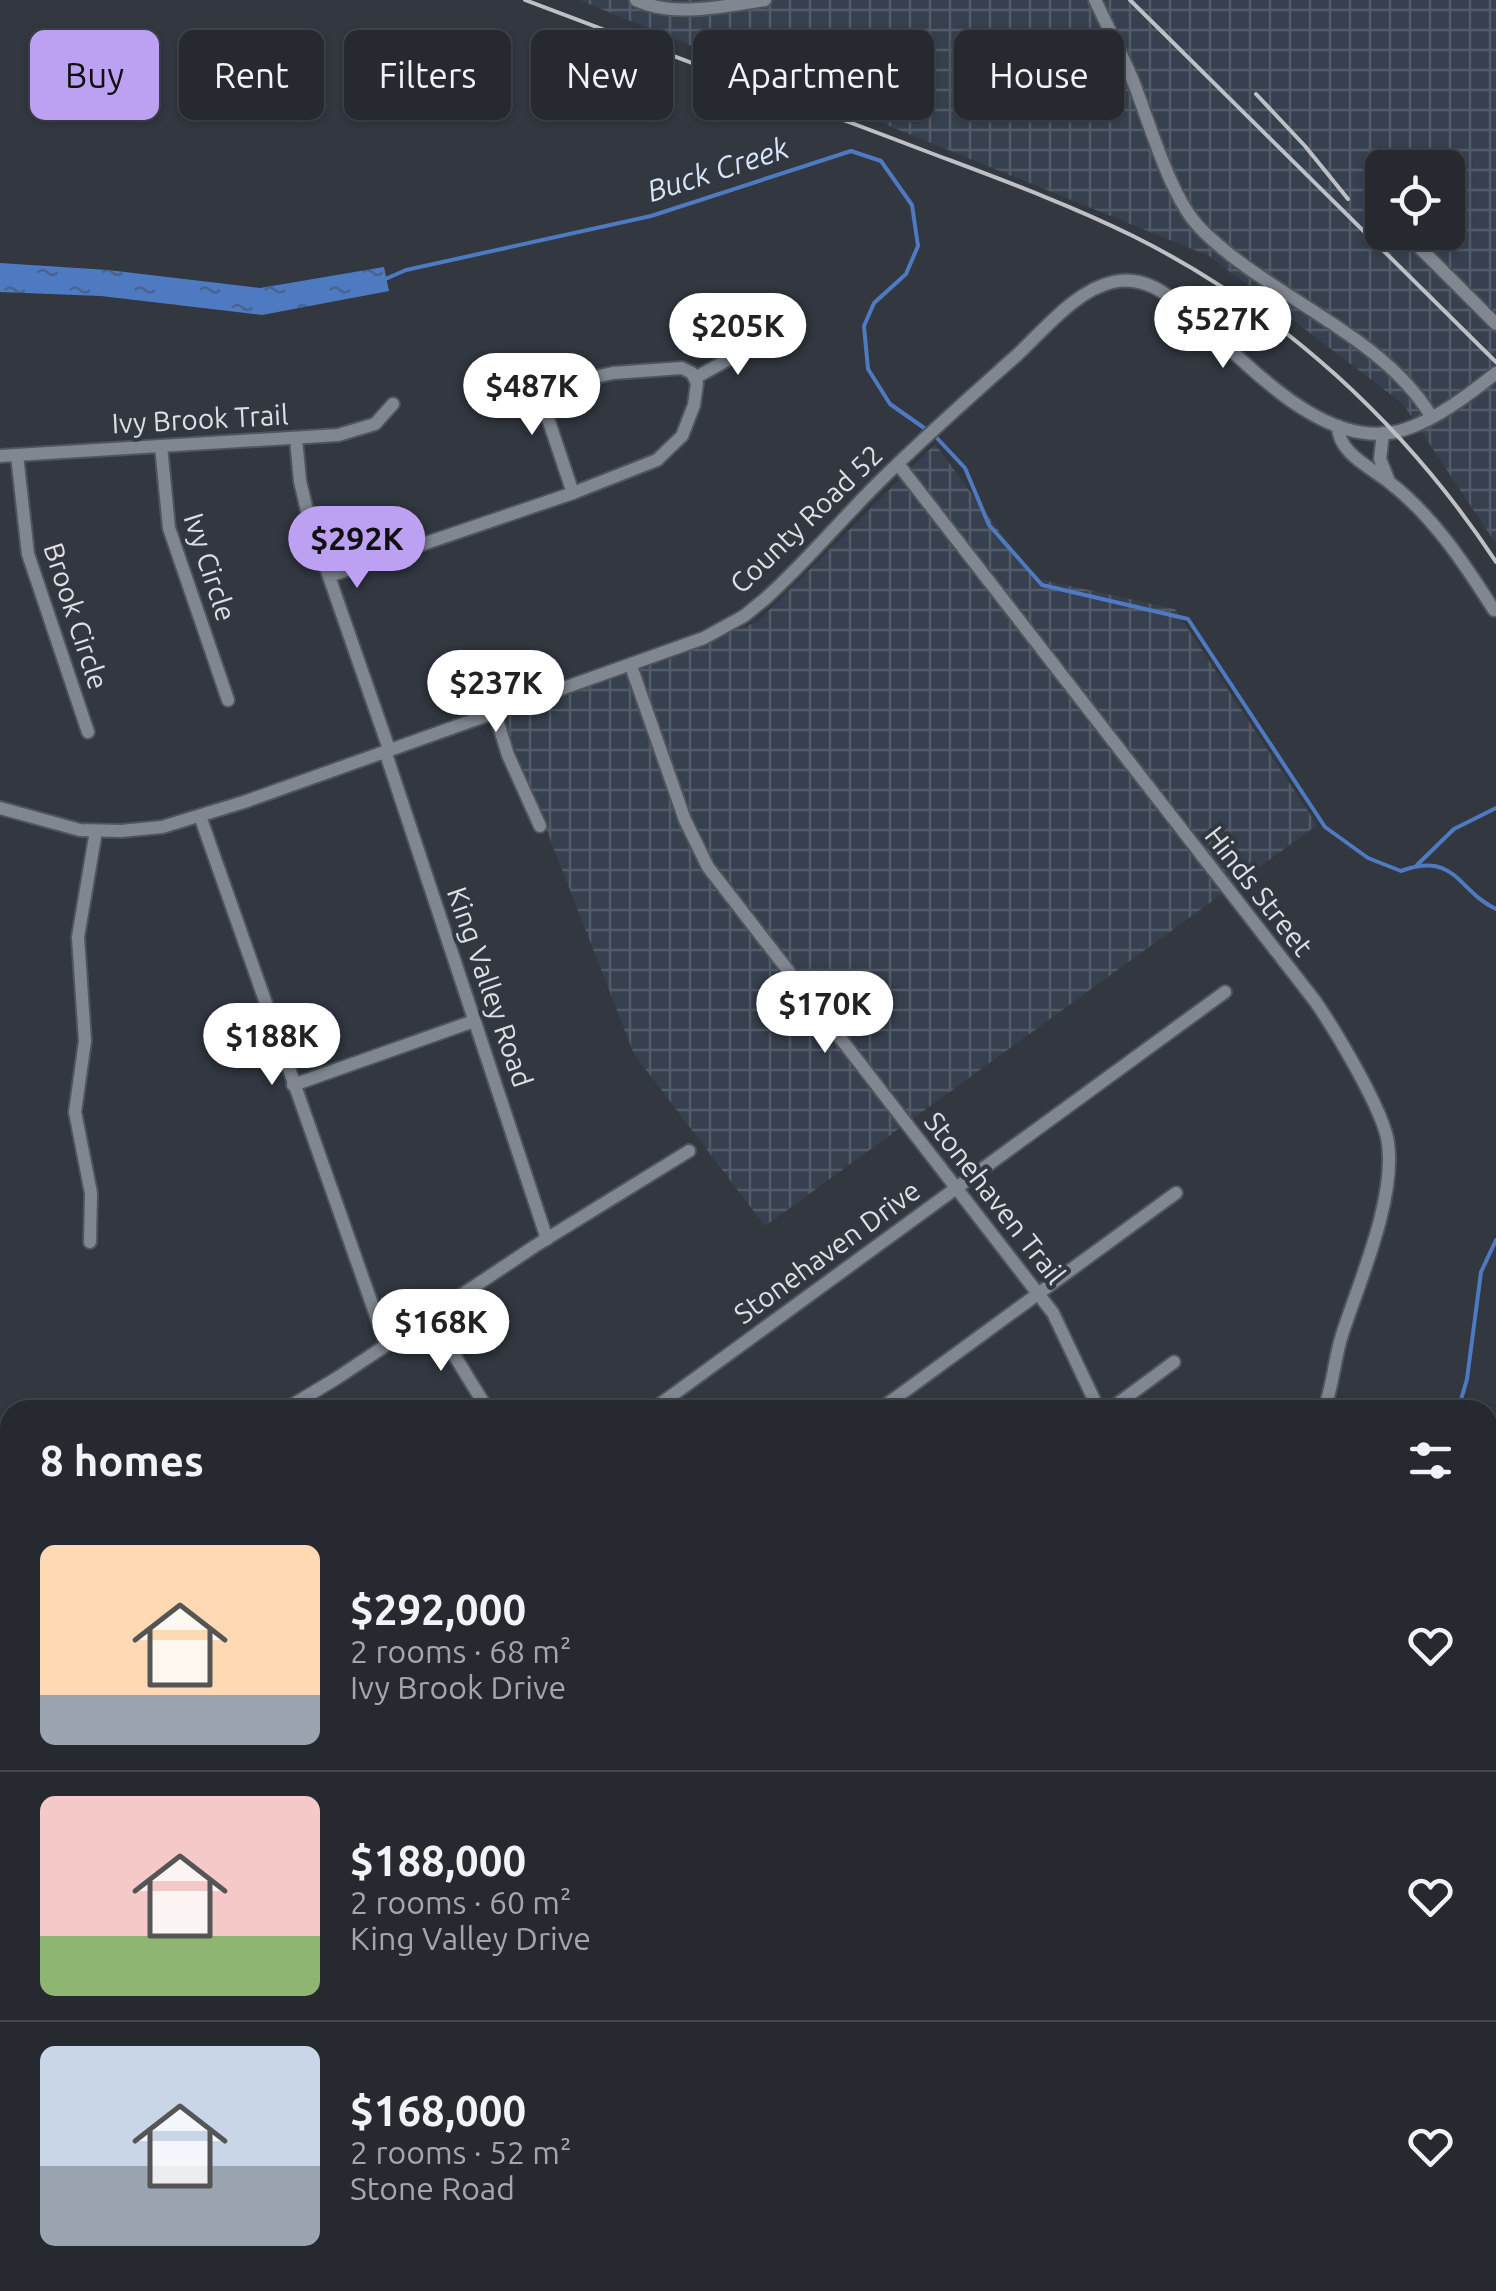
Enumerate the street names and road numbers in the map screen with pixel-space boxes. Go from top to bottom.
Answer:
street label: Ivy Brook Trail [111,398,289,439]
street label: County Road 52 [723,438,888,599]
street label: Ivy Circle [178,509,242,625]
street label: Brook Circle [38,539,115,693]
street label: Hinds Street [1199,820,1319,961]
street label: King Valley Road [442,883,539,1091]
street label: Stonehaven Trail [919,1106,1072,1290]
street label: Stonehaven Drive [728,1174,925,1329]

